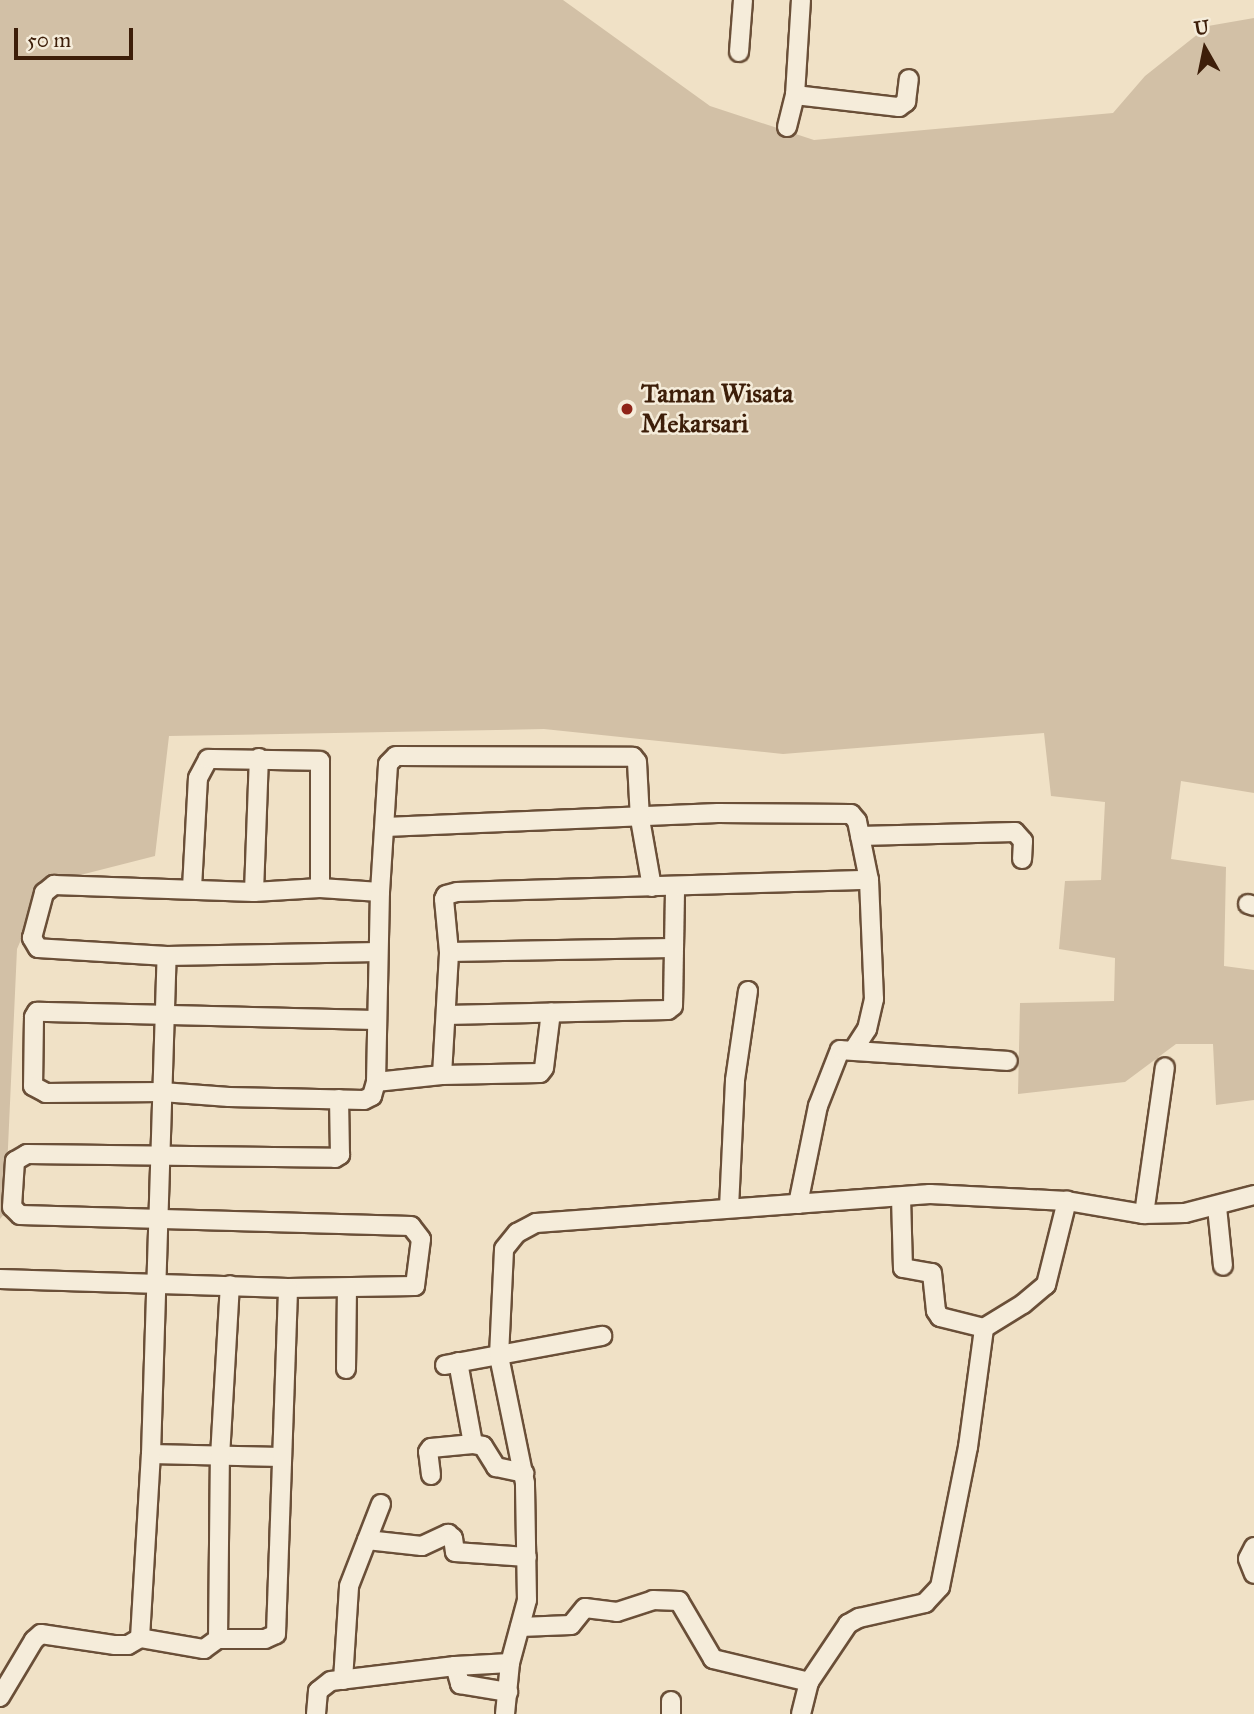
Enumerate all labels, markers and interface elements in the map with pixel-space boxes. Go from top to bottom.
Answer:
scale bar [18,14,136,58]
north arrow [1170,14,1240,84]
text: U [1192,15,1211,40]
text: 50 m [27,27,71,53]
place label: Taman Wisata Mekarsari [641,378,793,440]
marker: Taman Wisata Mekarsari [619,401,635,417]

